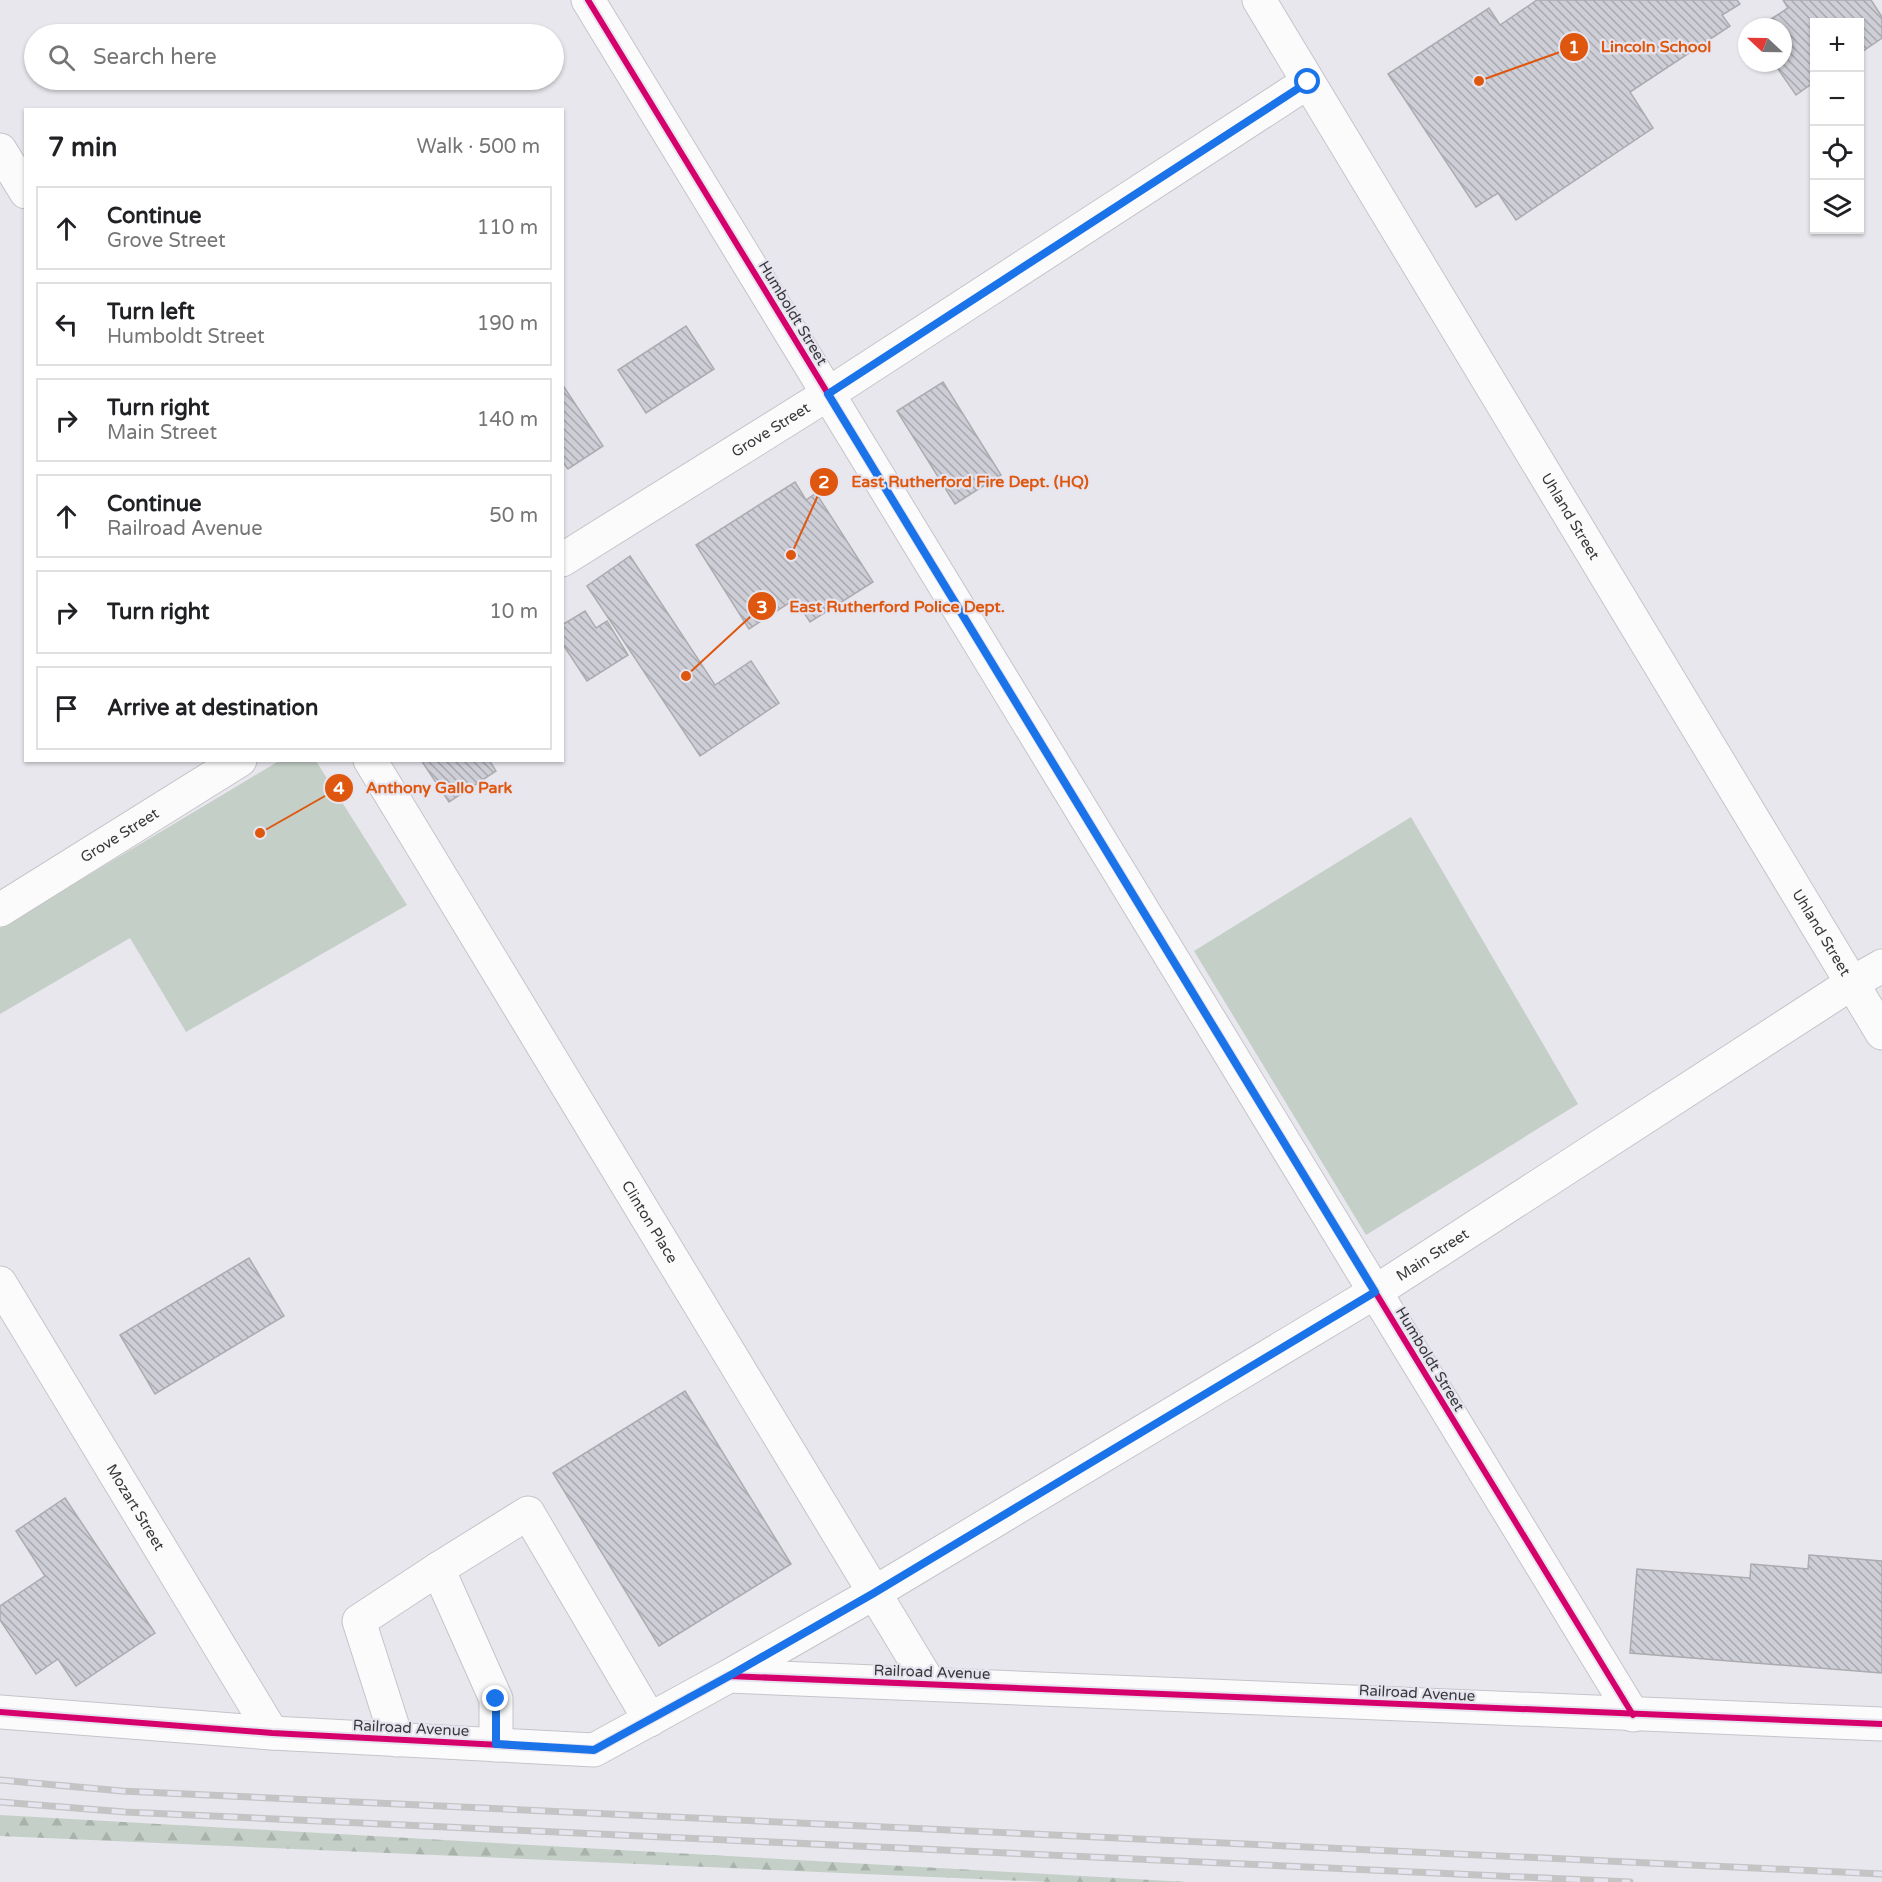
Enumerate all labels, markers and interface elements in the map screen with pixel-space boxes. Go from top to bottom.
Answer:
north arrow [1738,18,1792,72]
map controls [1810,18,1864,234]
button: + [1810,18,1864,72]
search box [24,24,564,90]
callout: Lincoln School [1559,30,1723,64]
text: 1 [1568,36,1580,58]
text: Lincoln School [1601,37,1711,57]
icon: search [45,41,78,74]
text: Search here [93,44,217,70]
route start [1294,68,1320,94]
button: − [1810,72,1864,126]
button: locate [1810,126,1864,180]
text: 7 min [48,132,117,163]
text: Walk · 500 m [417,135,540,159]
button: layers [1810,180,1864,234]
text: Continue [107,203,202,229]
icon: ahead [50,212,83,245]
text: 110 m [477,216,538,240]
text: Grove Street [107,229,226,253]
street label: Humboldt Street [755,258,831,369]
text: Turn left [107,299,195,325]
icon: left [50,308,83,341]
text: 190 m [477,312,538,336]
text: Humboldt Street [107,325,265,349]
text: Turn right [107,395,209,421]
street label: Grove Street [728,398,813,461]
icon: right [50,404,83,437]
text: 140 m [477,408,538,432]
text: Main Street [107,421,217,445]
callout: East Rutherford Fire Dept. (HQ) [809,465,1101,499]
street label: Uhland Street [1537,470,1604,563]
text: 2 [818,471,830,493]
text: East Rutherford Fire Dept. (HQ) [851,472,1089,492]
text: Continue [107,491,202,517]
icon: ahead [50,500,83,533]
text: 50 m [489,504,538,528]
text: Railroad Avenue [107,517,263,541]
callout: East Rutherford Police Dept. [747,589,1016,623]
icon: right [50,596,83,629]
text: 3 [756,596,768,618]
text: East Rutherford Police Dept. [789,597,1005,617]
text: Turn right [107,599,209,625]
text: 10 m [489,600,538,624]
icon: arrive [50,692,83,725]
text: Arrive at destination [107,695,318,721]
callout: Anthony Gallo Park [324,771,524,805]
text: 4 [333,777,345,799]
text: Anthony Gallo Park [366,778,513,798]
street label: Grove Street [77,804,162,867]
street label: Uhland Street [1788,886,1855,979]
street label: Clinton Place [618,1177,682,1266]
street label: Main Street [1393,1225,1472,1285]
street label: Humboldt Street [1392,1304,1468,1415]
street label: Mozart Street [103,1461,169,1554]
street label: Railroad Avenue [873,1661,991,1683]
street label: Railroad Avenue [1358,1681,1476,1705]
route end [482,1685,508,1711]
street label: Railroad Avenue [352,1716,470,1740]

